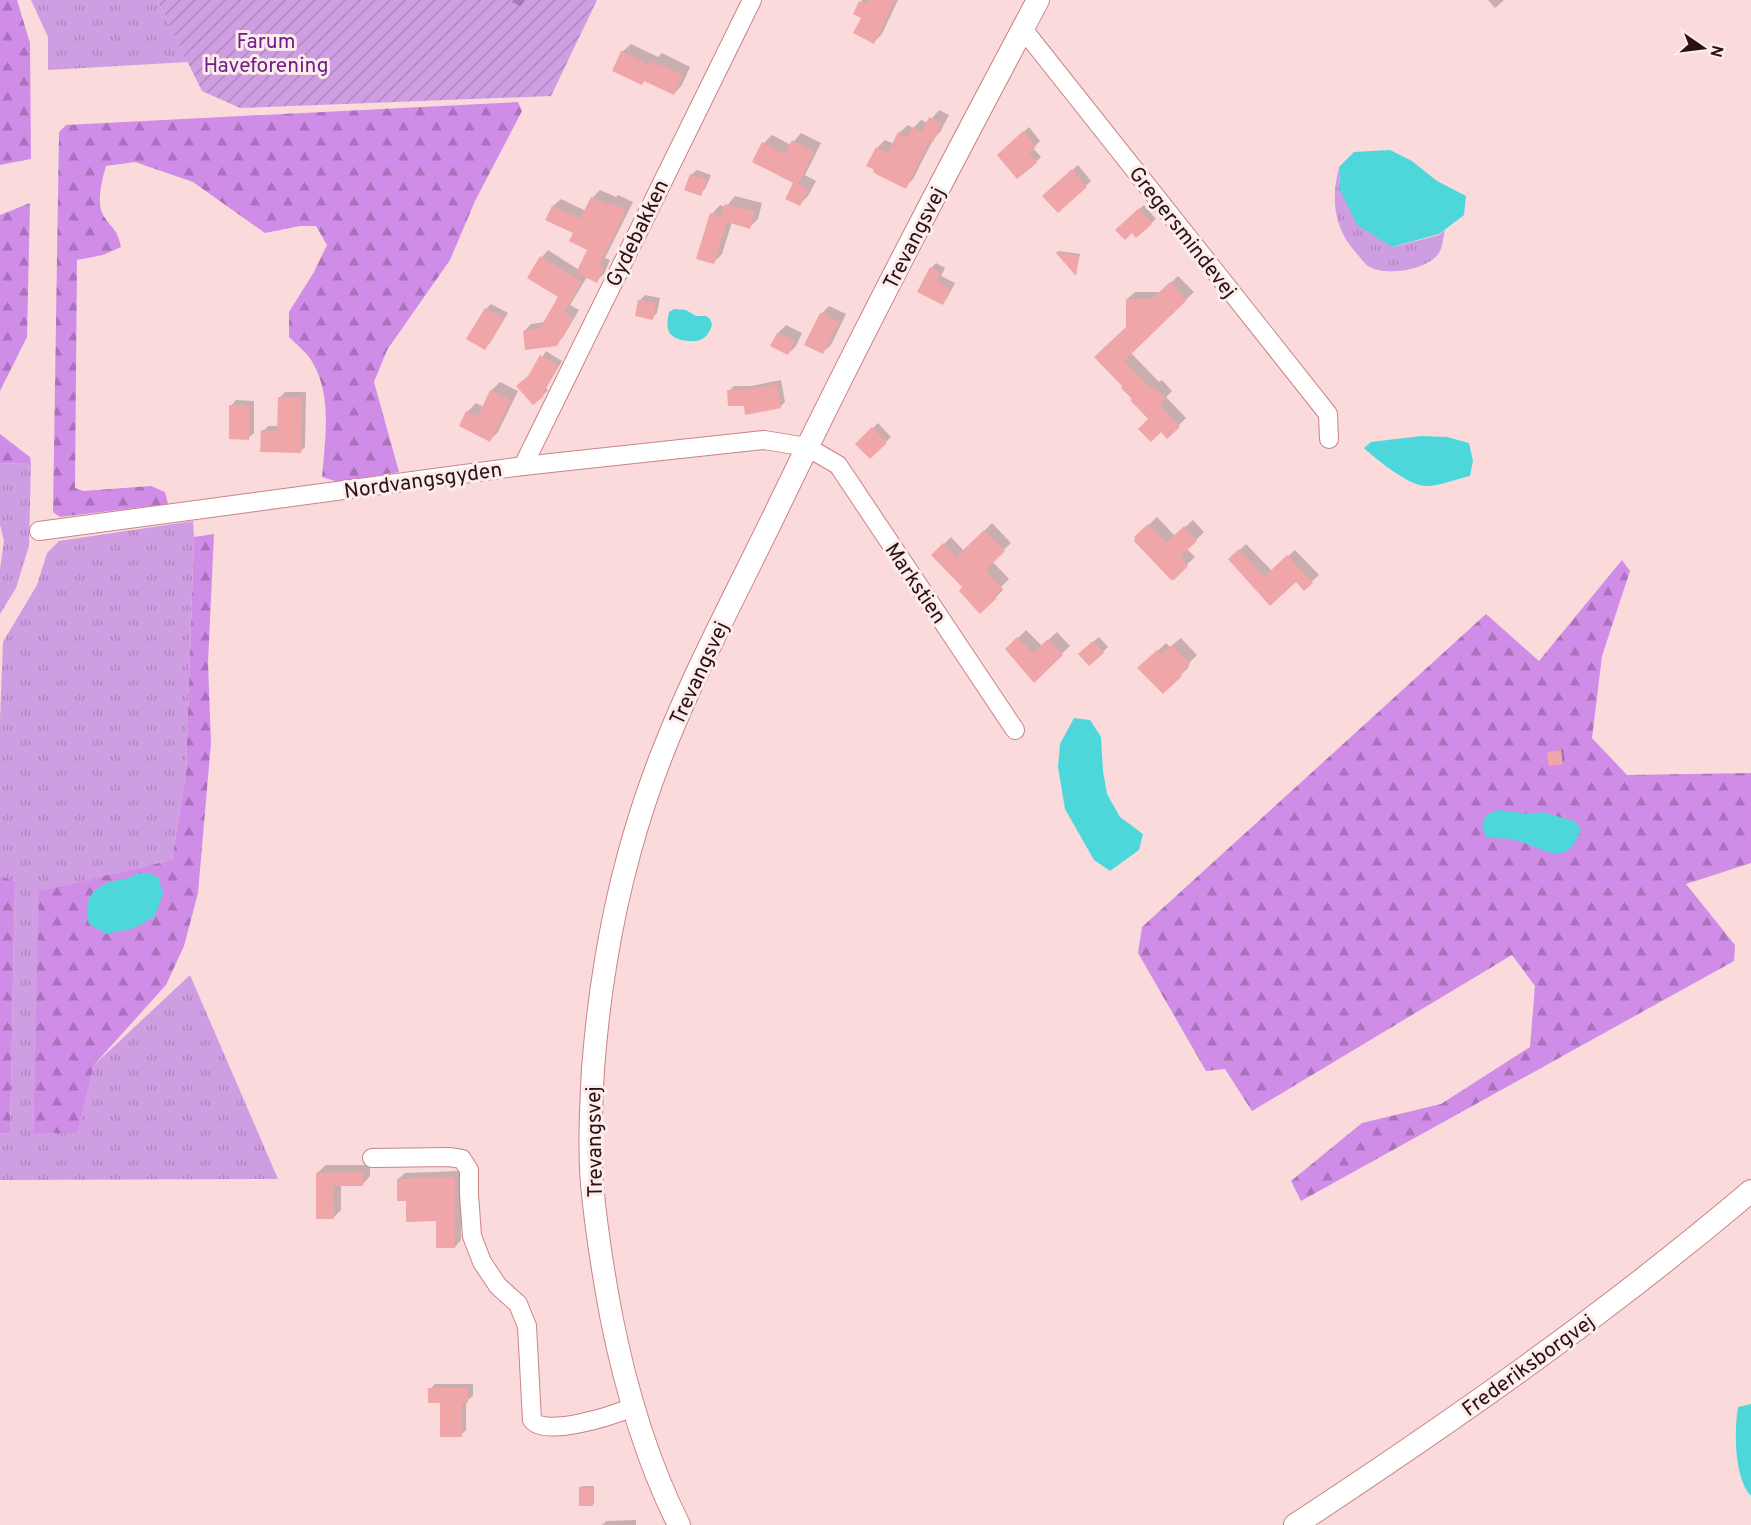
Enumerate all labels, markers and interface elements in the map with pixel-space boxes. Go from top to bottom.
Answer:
north arrow [1673,18,1733,78]
park label: Farum Haveforening [204,29,328,80]
text: N [1705,43,1727,59]
street label: Gregersmindevej [1122,162,1242,304]
street label: Gydebakken [601,175,676,292]
street label: Trevangsvej [878,183,953,294]
street label: Nordvangsgyden [342,457,504,506]
street label: Markstien [878,538,952,630]
street label: Trevangsvej [665,617,736,730]
street label: Trevangsvej [581,1086,610,1198]
street label: Frederiksborgvej [1457,1309,1601,1423]

